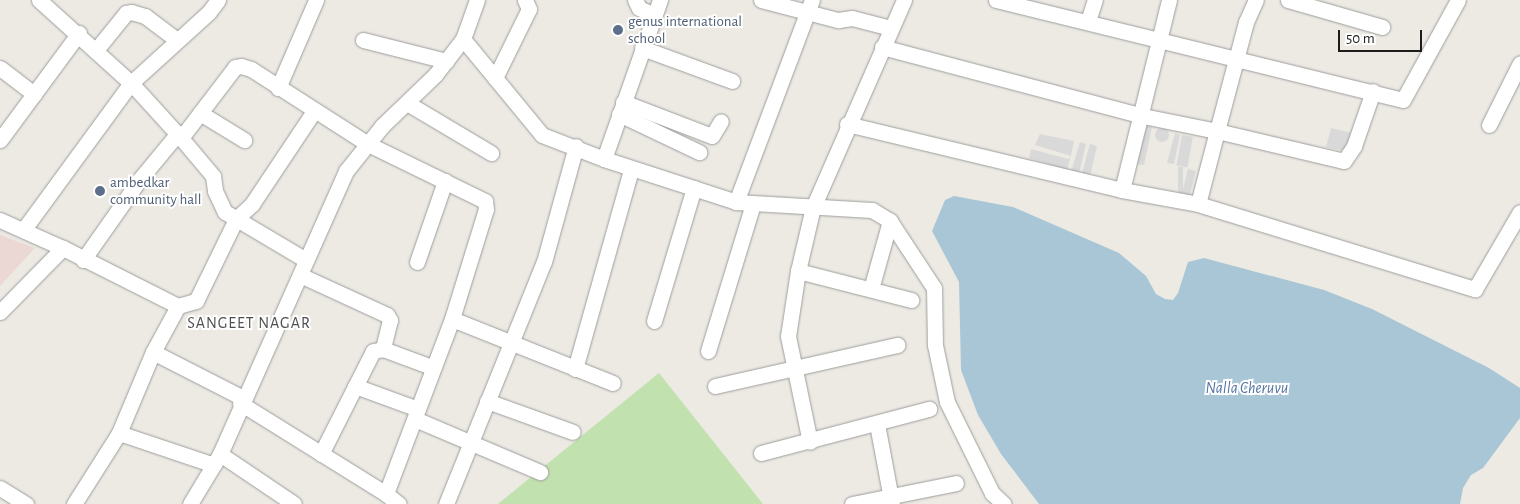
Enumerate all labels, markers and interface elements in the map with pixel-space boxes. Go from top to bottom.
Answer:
place label: genus international school [628,12,742,47]
scale bar [1340,20,1424,52]
marker: genus international school [612,24,624,36]
text: 50 m [1346,31,1375,46]
place label: ambedkar community hall [110,173,202,208]
marker: ambedkar community hall [94,185,106,197]
district label: SANGEET NAGAR [186,313,312,333]
water label: Nalla Cheruvu [1206,378,1288,398]

